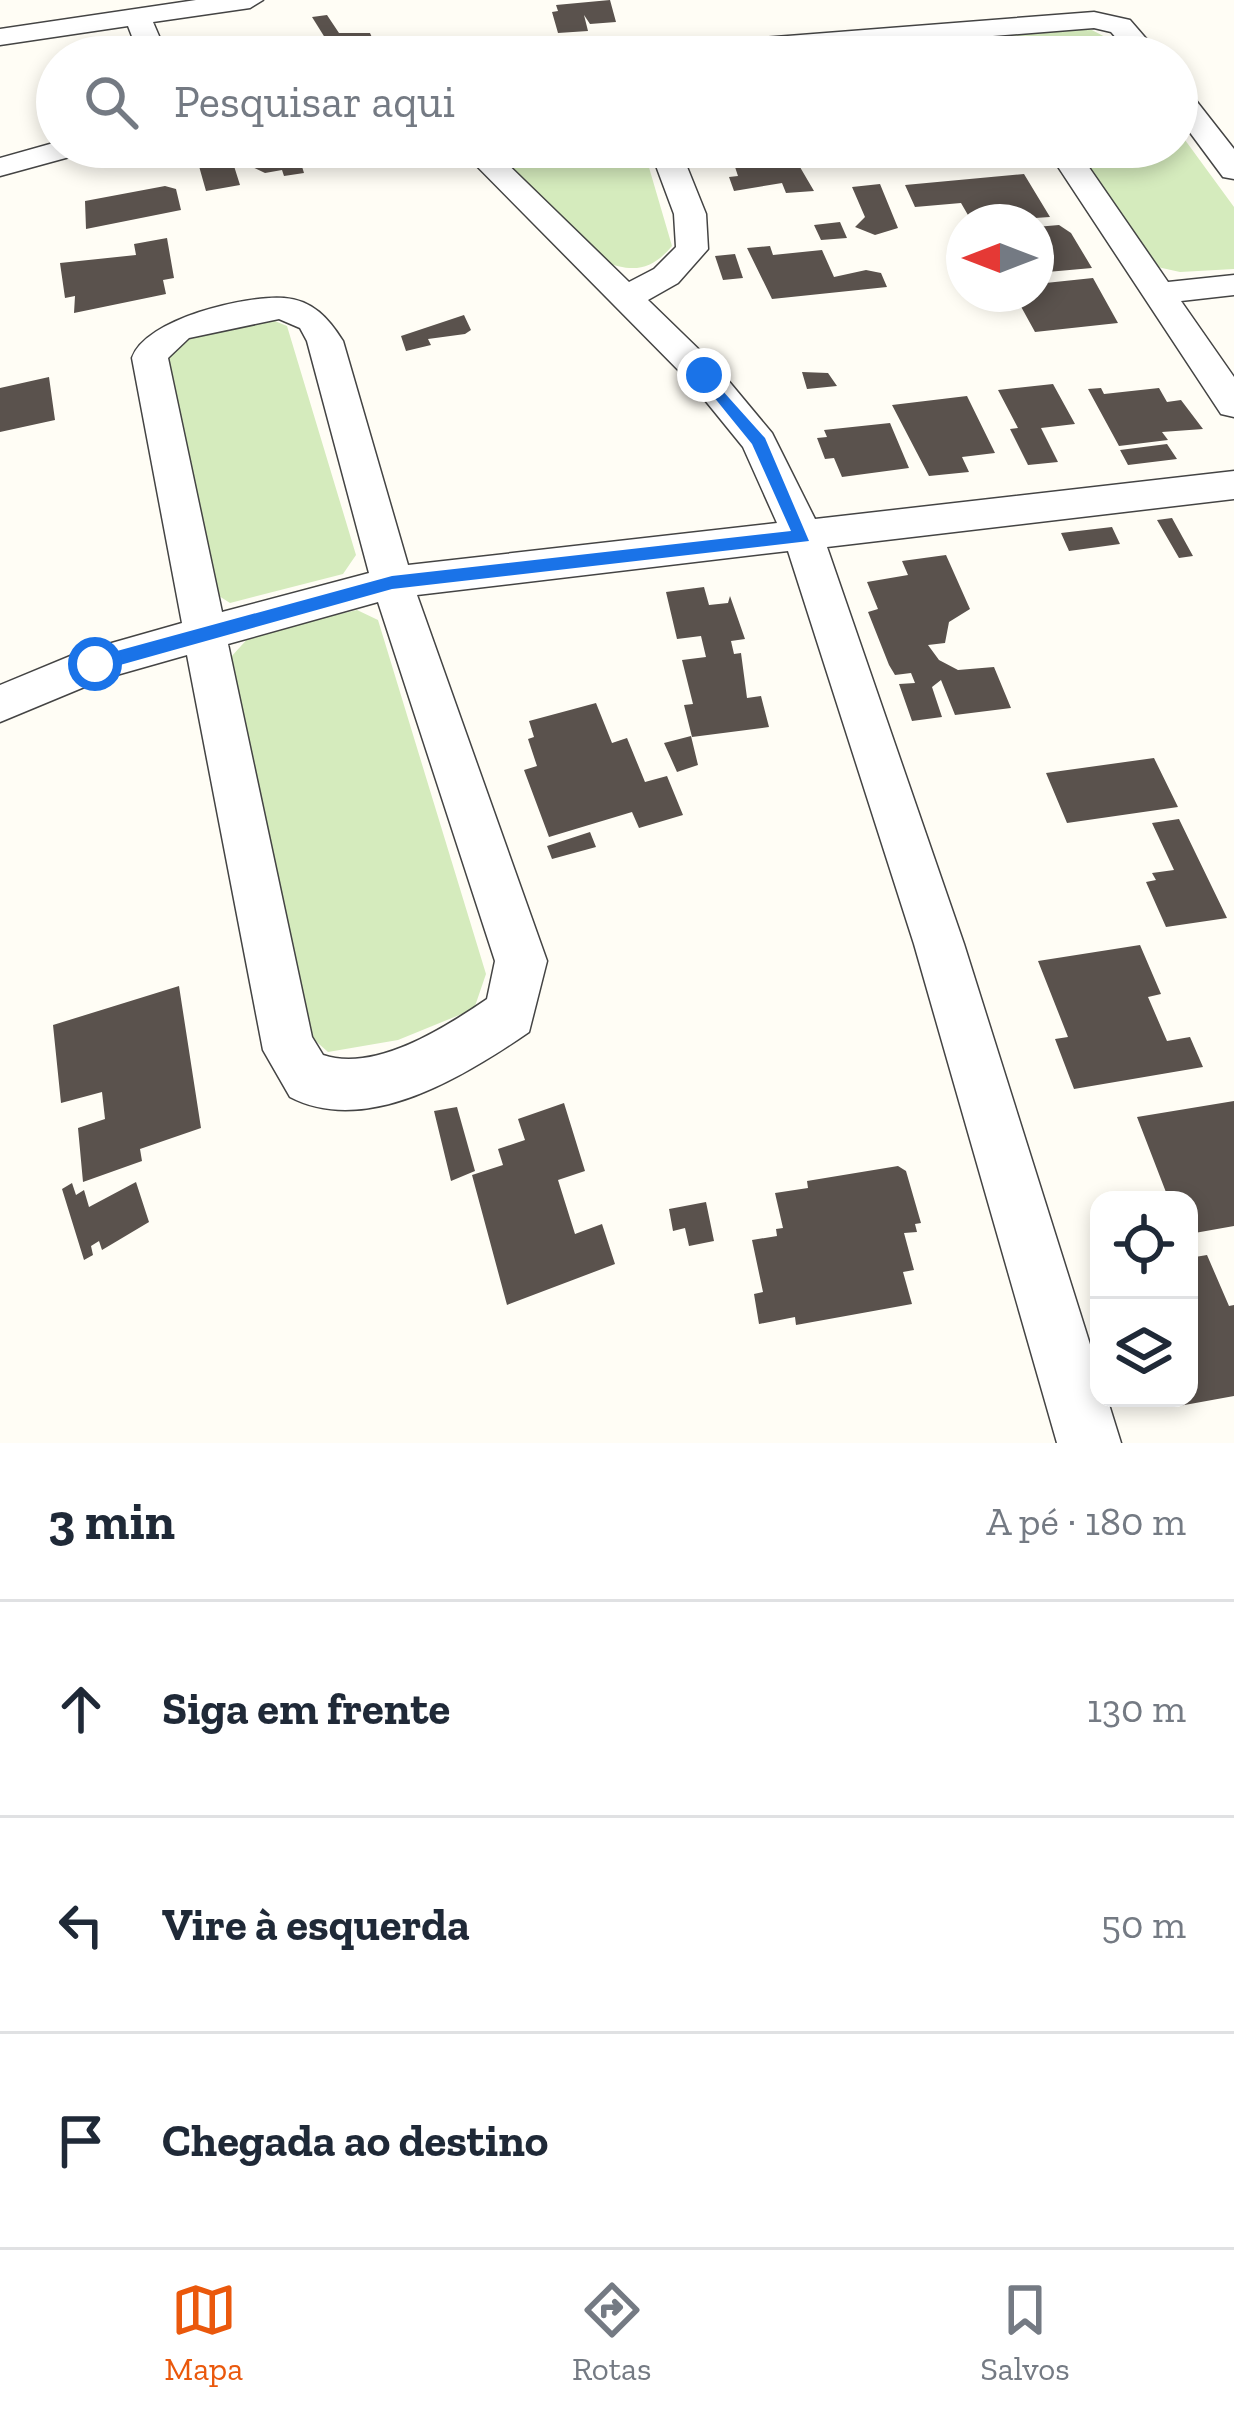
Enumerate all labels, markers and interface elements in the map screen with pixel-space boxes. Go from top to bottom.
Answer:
search box [36,36,1198,168]
icon: search [78,69,144,135]
text: Pesquisar aqui [174,75,455,129]
north arrow [946,204,1054,312]
route end [677,348,731,402]
route start [68,637,122,691]
map controls [1090,1191,1198,1407]
button: locate [1090,1191,1198,1299]
button: layers [1090,1299,1198,1407]
text: 3 min [48,1491,175,1552]
text: A pé · 180 m [986,1498,1186,1545]
icon: ahead [48,1676,114,1742]
text: Siga em frente [162,1682,450,1736]
text: 130 m [1087,1685,1186,1732]
icon: left [48,1892,114,1958]
text: Vire à esquerda [162,1898,470,1952]
text: 50 m [1101,1901,1186,1948]
icon: arrive [48,2108,114,2174]
text: Chegada ao destino [162,2114,548,2168]
tab: Mapa [164,2277,243,2388]
tab: Rotas [572,2277,651,2388]
tab: Salvos [980,2277,1070,2388]

